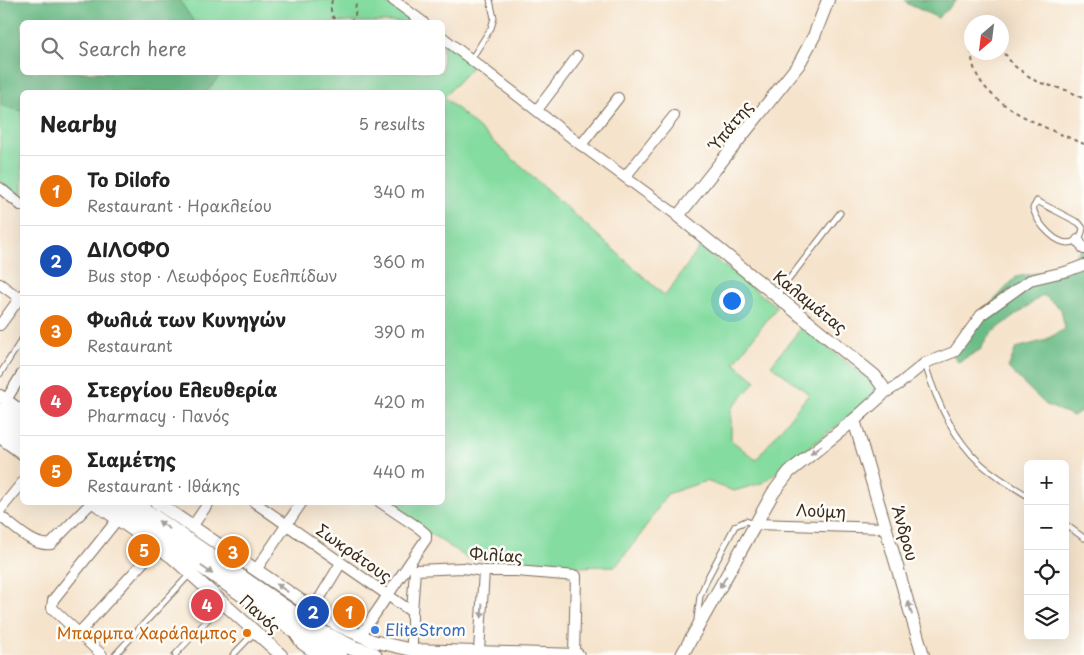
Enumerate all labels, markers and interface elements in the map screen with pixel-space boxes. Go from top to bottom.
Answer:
north arrow [964,15,1009,60]
search box [20,20,445,75]
icon: search [38,34,66,62]
text: Search here [78,34,187,62]
street label: Ύπάτης [701,95,758,156]
text: Nearby [40,107,117,139]
text: 5 results [358,111,425,135]
text: To Dilofo [87,165,170,193]
text: 1 [52,179,60,203]
text: 340 m [373,179,425,203]
text: Restaurant · Ηρακλείου [87,193,272,217]
text: ΔΙΛΟΦΟ [87,235,170,263]
text: 2 [50,249,62,273]
text: 360 m [373,249,425,273]
text: Bus stop · Λεωφόρος Ευελπίδων [87,263,338,287]
street label: Καλαμάτας [768,264,853,339]
your location [719,288,745,314]
text: Φωλιά των Κυνηγών [87,305,286,333]
text: 3 [51,319,61,343]
text: 390 m [374,319,425,343]
text: Restaurant [87,333,173,357]
text: Στεργίου Ελευθερία [87,375,277,403]
text: 4 [51,389,61,413]
text: 420 m [374,389,425,413]
text: Pharmacy · Πανός [87,403,229,427]
text: Σιαμέτης [87,445,176,473]
one-way arrow [809,445,822,456]
text: 5 [51,459,61,483]
text: 440 m [373,459,425,483]
map controls [1024,460,1069,640]
button: + [1024,460,1069,505]
text: Restaurant · Ιθάκης [87,473,240,497]
street label: Λούμη [796,497,847,523]
street label: Άνδρου [887,502,925,563]
button: − [1024,505,1069,550]
street label: Σωκράτους [312,517,397,587]
one-way arrow [157,520,171,530]
pin: 5 [128,531,160,569]
pin: 3 [217,533,249,571]
street label: Φιλίας [469,541,523,567]
button: locate [1024,550,1069,595]
one-way arrow [200,565,214,575]
one-way arrow [719,575,728,588]
one-way arrow [276,583,289,593]
pin: 4 [191,586,223,624]
street label: Πανός [235,588,286,638]
pin: 2 [297,593,329,631]
pin: 1 [333,593,365,631]
button: layers [1024,595,1069,640]
one-way arrow [905,601,913,616]
one-way arrow [477,603,485,619]
place label: EliteStrom [385,617,466,641]
place label: Μπαρμπα Χαράλαμπος [57,620,237,644]
marker: EliteStrom [369,624,381,636]
marker: Μπαρμπα Χαράλαμπος [241,627,253,639]

